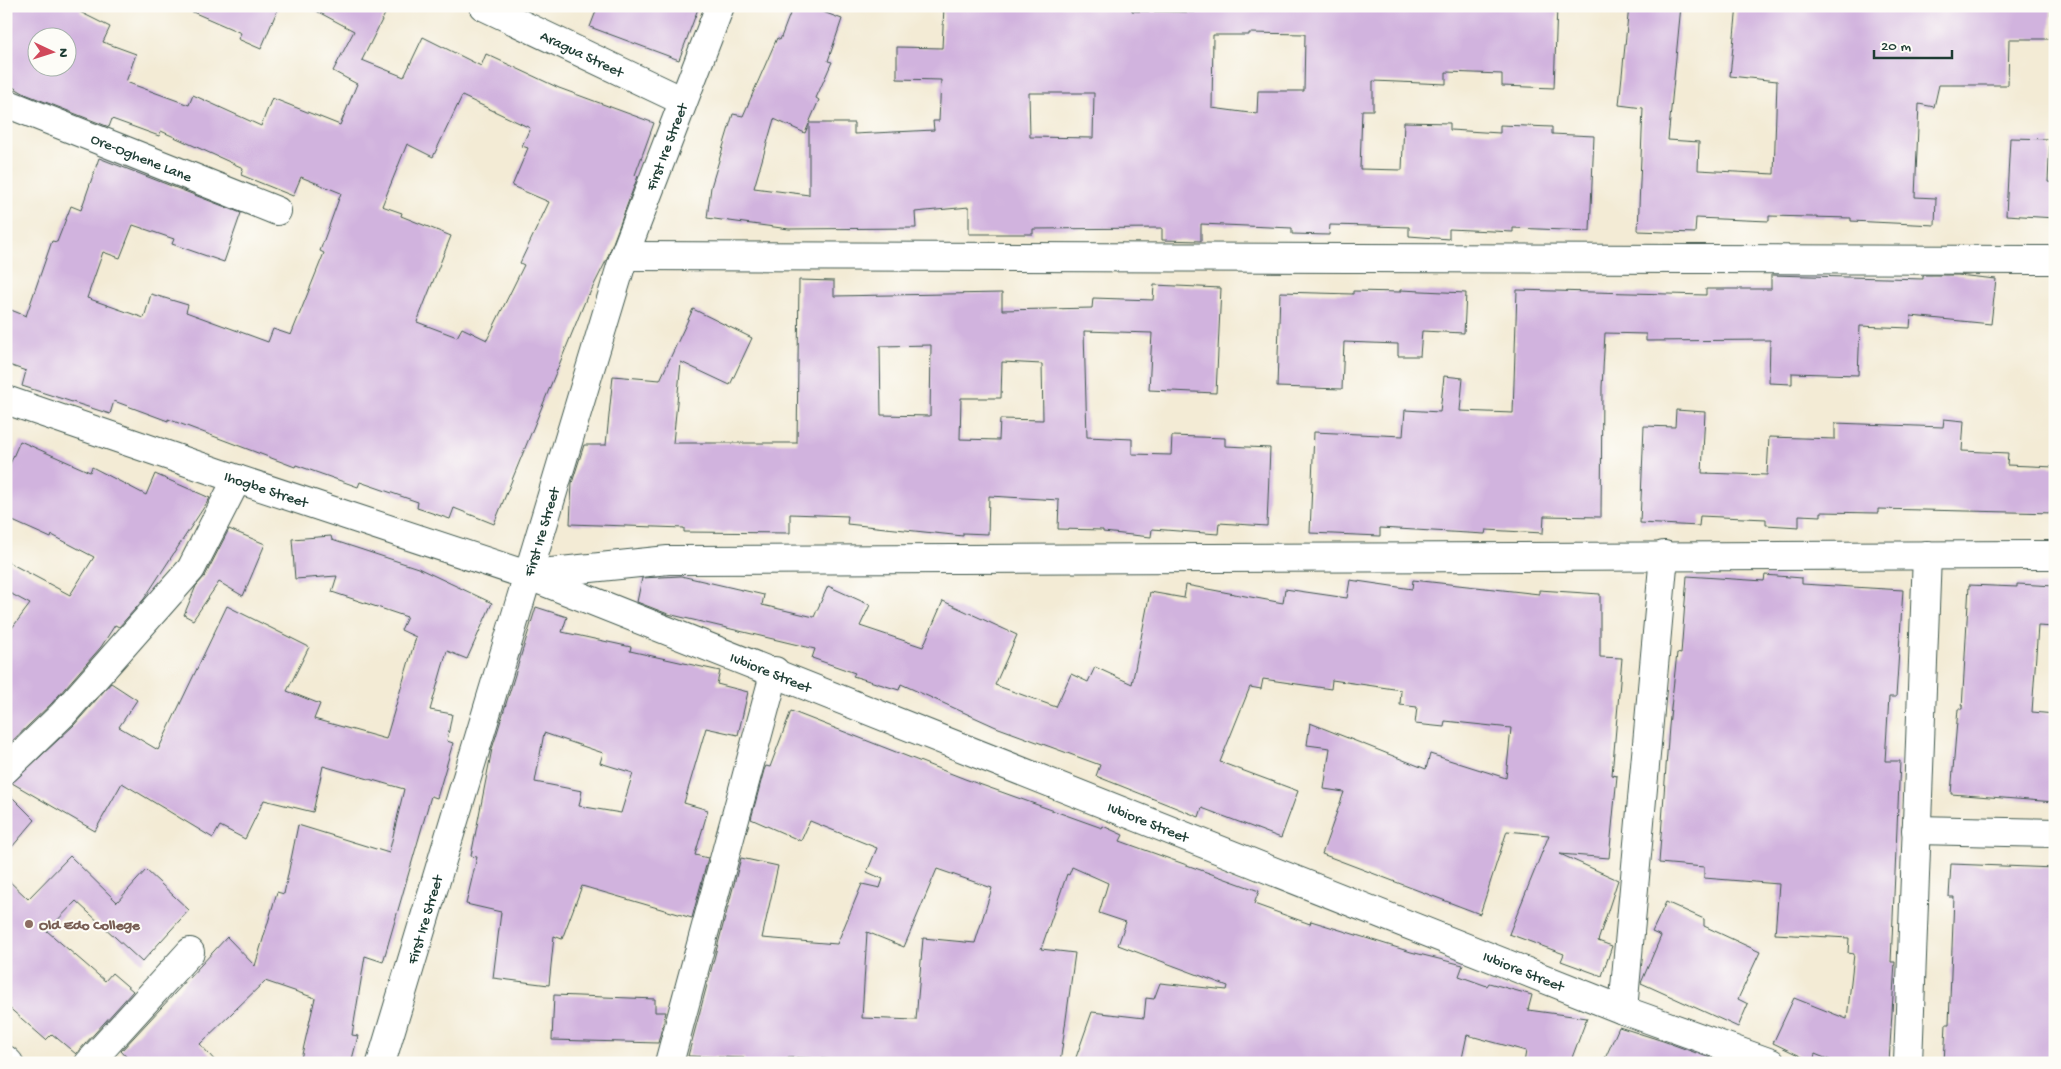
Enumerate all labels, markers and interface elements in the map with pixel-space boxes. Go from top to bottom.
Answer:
north arrow [28,28,78,78]
street label: Aragua Street [537,28,628,83]
scale bar [1874,28,1951,60]
text: 20 m [1881,38,1911,56]
text: N [54,48,71,58]
street label: First Ire Street [643,99,693,194]
street label: Ore-Oghene Lane [88,131,194,187]
street label: Ihogbe Street [221,468,312,513]
street label: First Ire Street [521,484,565,580]
street label: Ivbiore Street [727,649,815,699]
street label: Ivbiore Street [1104,799,1192,848]
street label: First Ire Street [404,872,449,967]
place label: Old Edo College [39,917,141,935]
marker: Old Edo College [23,918,35,930]
street label: Ivbiore Street [1480,948,1568,997]

